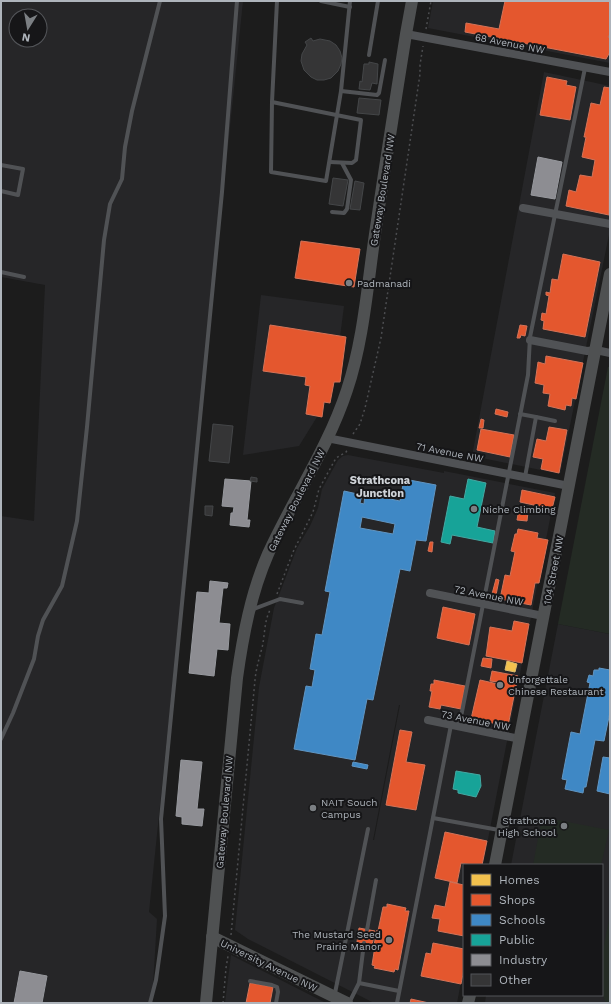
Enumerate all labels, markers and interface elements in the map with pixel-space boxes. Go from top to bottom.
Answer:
north arrow [8,8,48,48]
text: N [21,30,31,44]
street label: 68 Avenue NW [474,31,546,56]
street label: Gateway Boulevard NW [368,133,397,247]
marker: Padmanadi [344,278,354,288]
place label: Padmanadi [357,278,411,289]
street label: 71 Avenue NW [415,441,485,464]
street label: Gateway Boulevard NW [266,447,327,553]
district label: Strathcona Junction [350,474,411,500]
marker: Niche Climbing [469,504,479,514]
place label: Niche Climbing [482,504,556,515]
street label: 104 Street NW [541,534,566,606]
street label: 72 Avenue NW [453,583,525,608]
place label: Unforgettale Chinese Restaurant [508,674,604,697]
marker: Unforgettale Chinese Restaurant [495,680,505,690]
street label: 73 Avenue NW [440,708,512,733]
street label: Gateway Boulevard NW [214,755,235,869]
place label: NAIT Souch Campus [321,797,377,820]
marker: NAIT Souch Campus [308,803,318,813]
place label: Strathcona High School [498,815,556,838]
marker: Strathcona High School [559,821,569,831]
legend [463,864,603,996]
text: Homes [499,873,540,887]
text: Shops [499,893,535,907]
text: Schools [499,913,545,927]
place label: The Mustard Seed Prairie Manor [292,929,381,952]
text: Public [499,933,535,947]
marker: The Mustard Seed Prairie Manor [384,935,394,945]
street label: University Avenue NW [219,937,319,994]
text: Industry [499,953,548,967]
text: Other [499,973,532,987]

